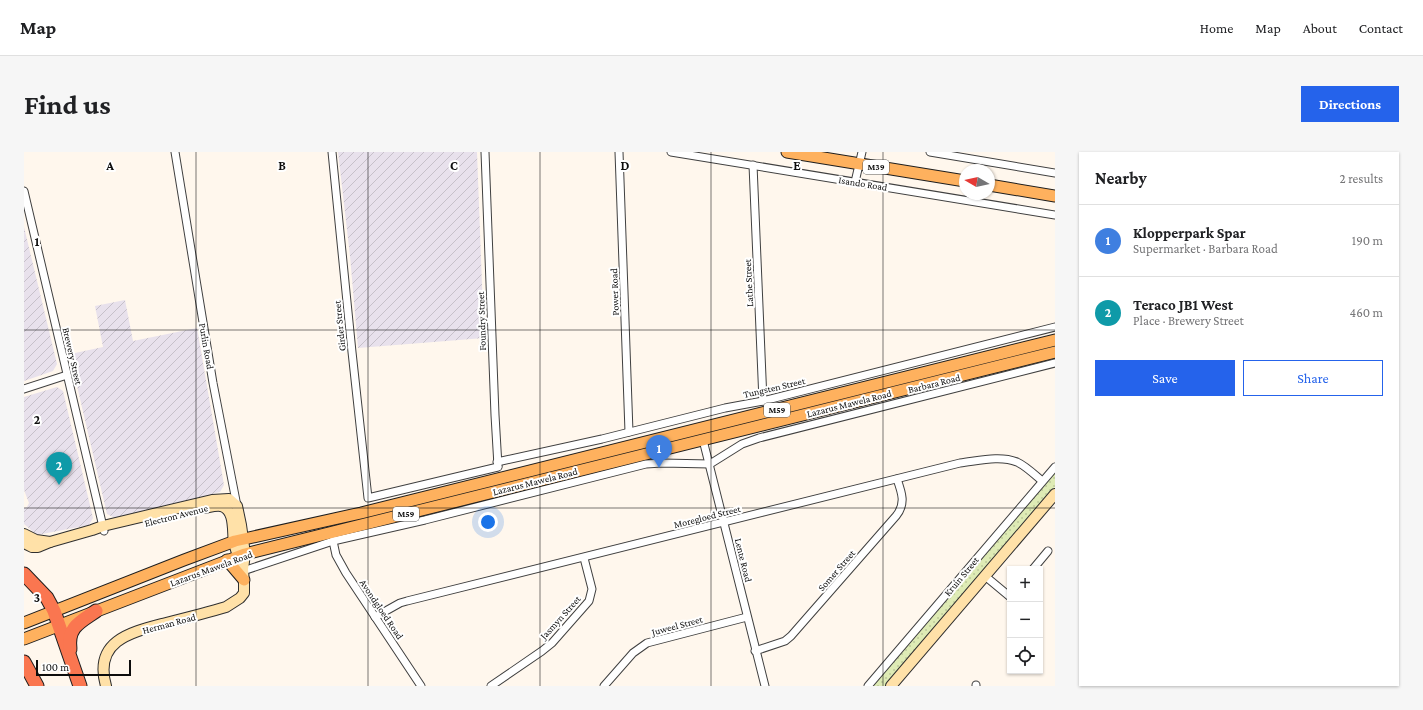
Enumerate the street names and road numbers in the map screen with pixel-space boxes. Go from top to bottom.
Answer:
road number: M39 [863,160,889,174]
street label: Isando Road [838,174,889,193]
street label: Lathe Street [742,258,755,307]
street label: Power Road [608,268,621,316]
street label: Foundry Street [475,291,488,351]
street label: Girder Street [331,299,348,352]
street label: Purlin Road [197,322,216,371]
street label: Brewery Street [61,326,85,386]
street label: Barbara Road [907,371,962,395]
street label: Tungsten Street [742,375,807,400]
street label: Lazarus Mawela Road [806,387,893,419]
road number: M59 [764,403,790,417]
street label: Lazarus Mawela Road [492,465,579,497]
street label: Electron Avenue [143,502,210,529]
street label: Moregloed Street [673,503,742,530]
road number: M59 [393,507,419,521]
street label: Lente Road [733,537,754,584]
street label: Somer Street [816,547,858,593]
street label: Lazarus Mawela Road [168,548,255,589]
street label: Kruin Street [942,554,981,598]
street label: Avondgloed Road [358,577,406,642]
street label: Jasmyn Street [537,593,583,642]
street label: Herman Road [141,611,198,636]
street label: Juweel Street [649,613,704,638]

